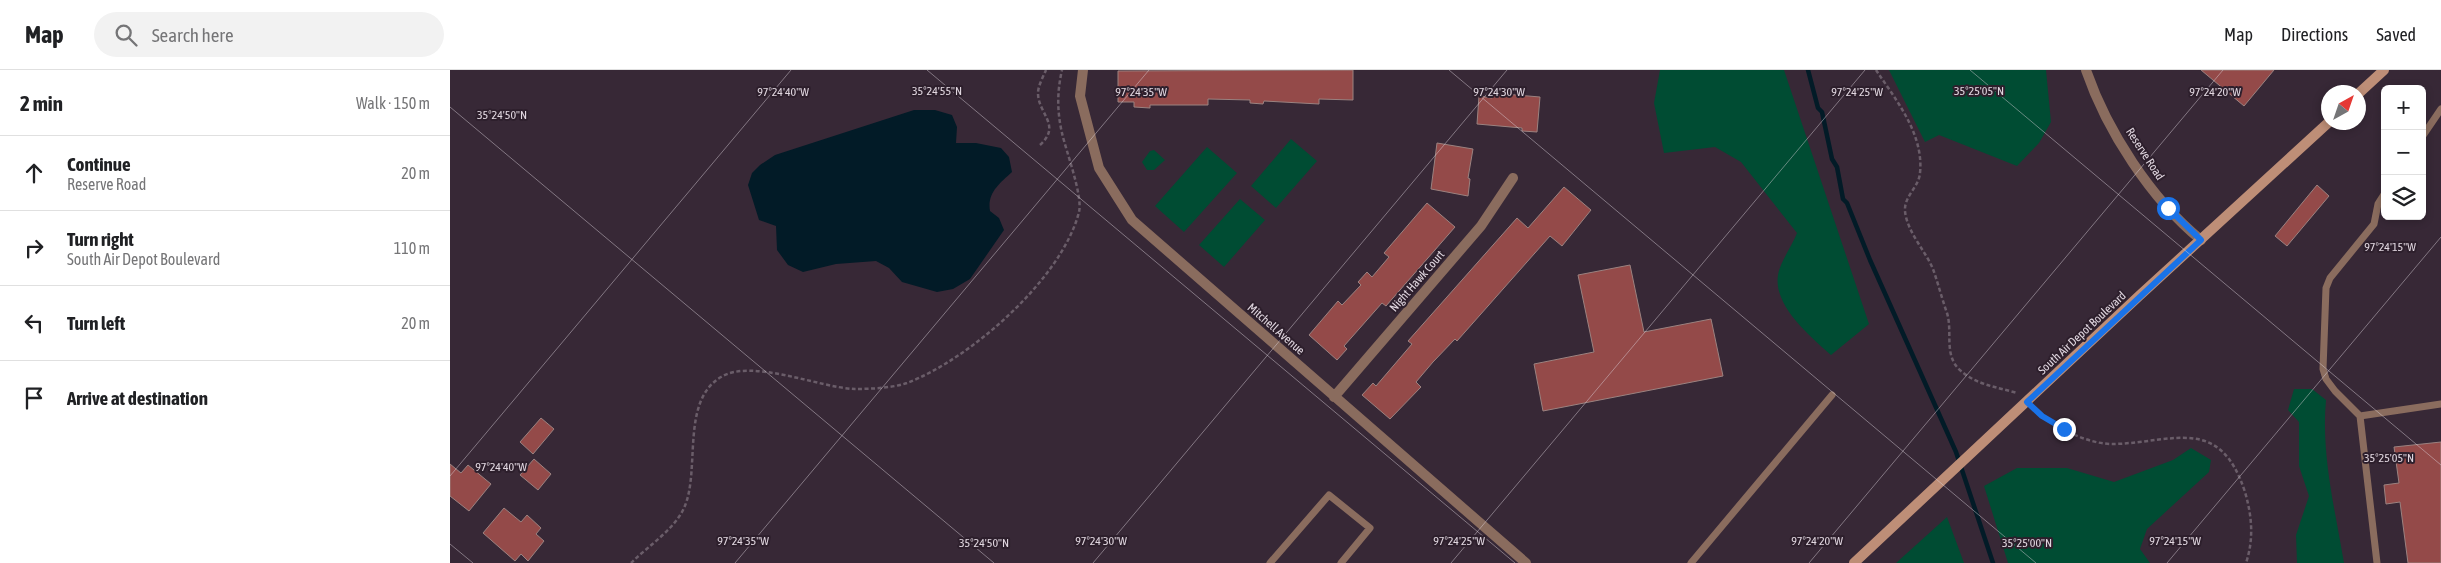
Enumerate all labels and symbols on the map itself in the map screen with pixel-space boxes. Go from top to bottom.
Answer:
text: 35°24'55"N [912,84,962,98]
text: 35°25'05"N [1954,84,2004,98]
text: 97°24'40"W [757,85,809,99]
text: 97°24'35"W [1115,85,1167,99]
text: 97°24'30"W [1473,85,1525,99]
text: 97°24'25"W [1831,85,1883,99]
text: 97°24'20"W [2189,85,2241,99]
north arrow [2321,85,2366,130]
text: 35°24'50"N [477,108,527,122]
street label: Reserve Road [2123,125,2167,183]
route start [2157,197,2180,220]
text: 97°24'15"W [2364,240,2416,254]
street label: Night Hawk Court [1387,247,1448,314]
street label: South Air Depot Boulevard [2035,289,2129,377]
street label: Mitchell Avenue [1245,300,1307,358]
route end [2053,418,2076,441]
text: 35°25'05"N [2364,451,2414,465]
text: 97°24'40"W [475,460,527,474]
text: 97°24'35"W [717,534,769,548]
text: 97°24'30"W [1075,534,1127,548]
text: 97°24'25"W [1433,534,1485,548]
text: 97°24'20"W [1791,534,1843,548]
text: 97°24'15"W [2149,534,2201,548]
text: 35°24'50"N [959,536,1009,550]
text: 35°25'00"N [2002,536,2052,550]

